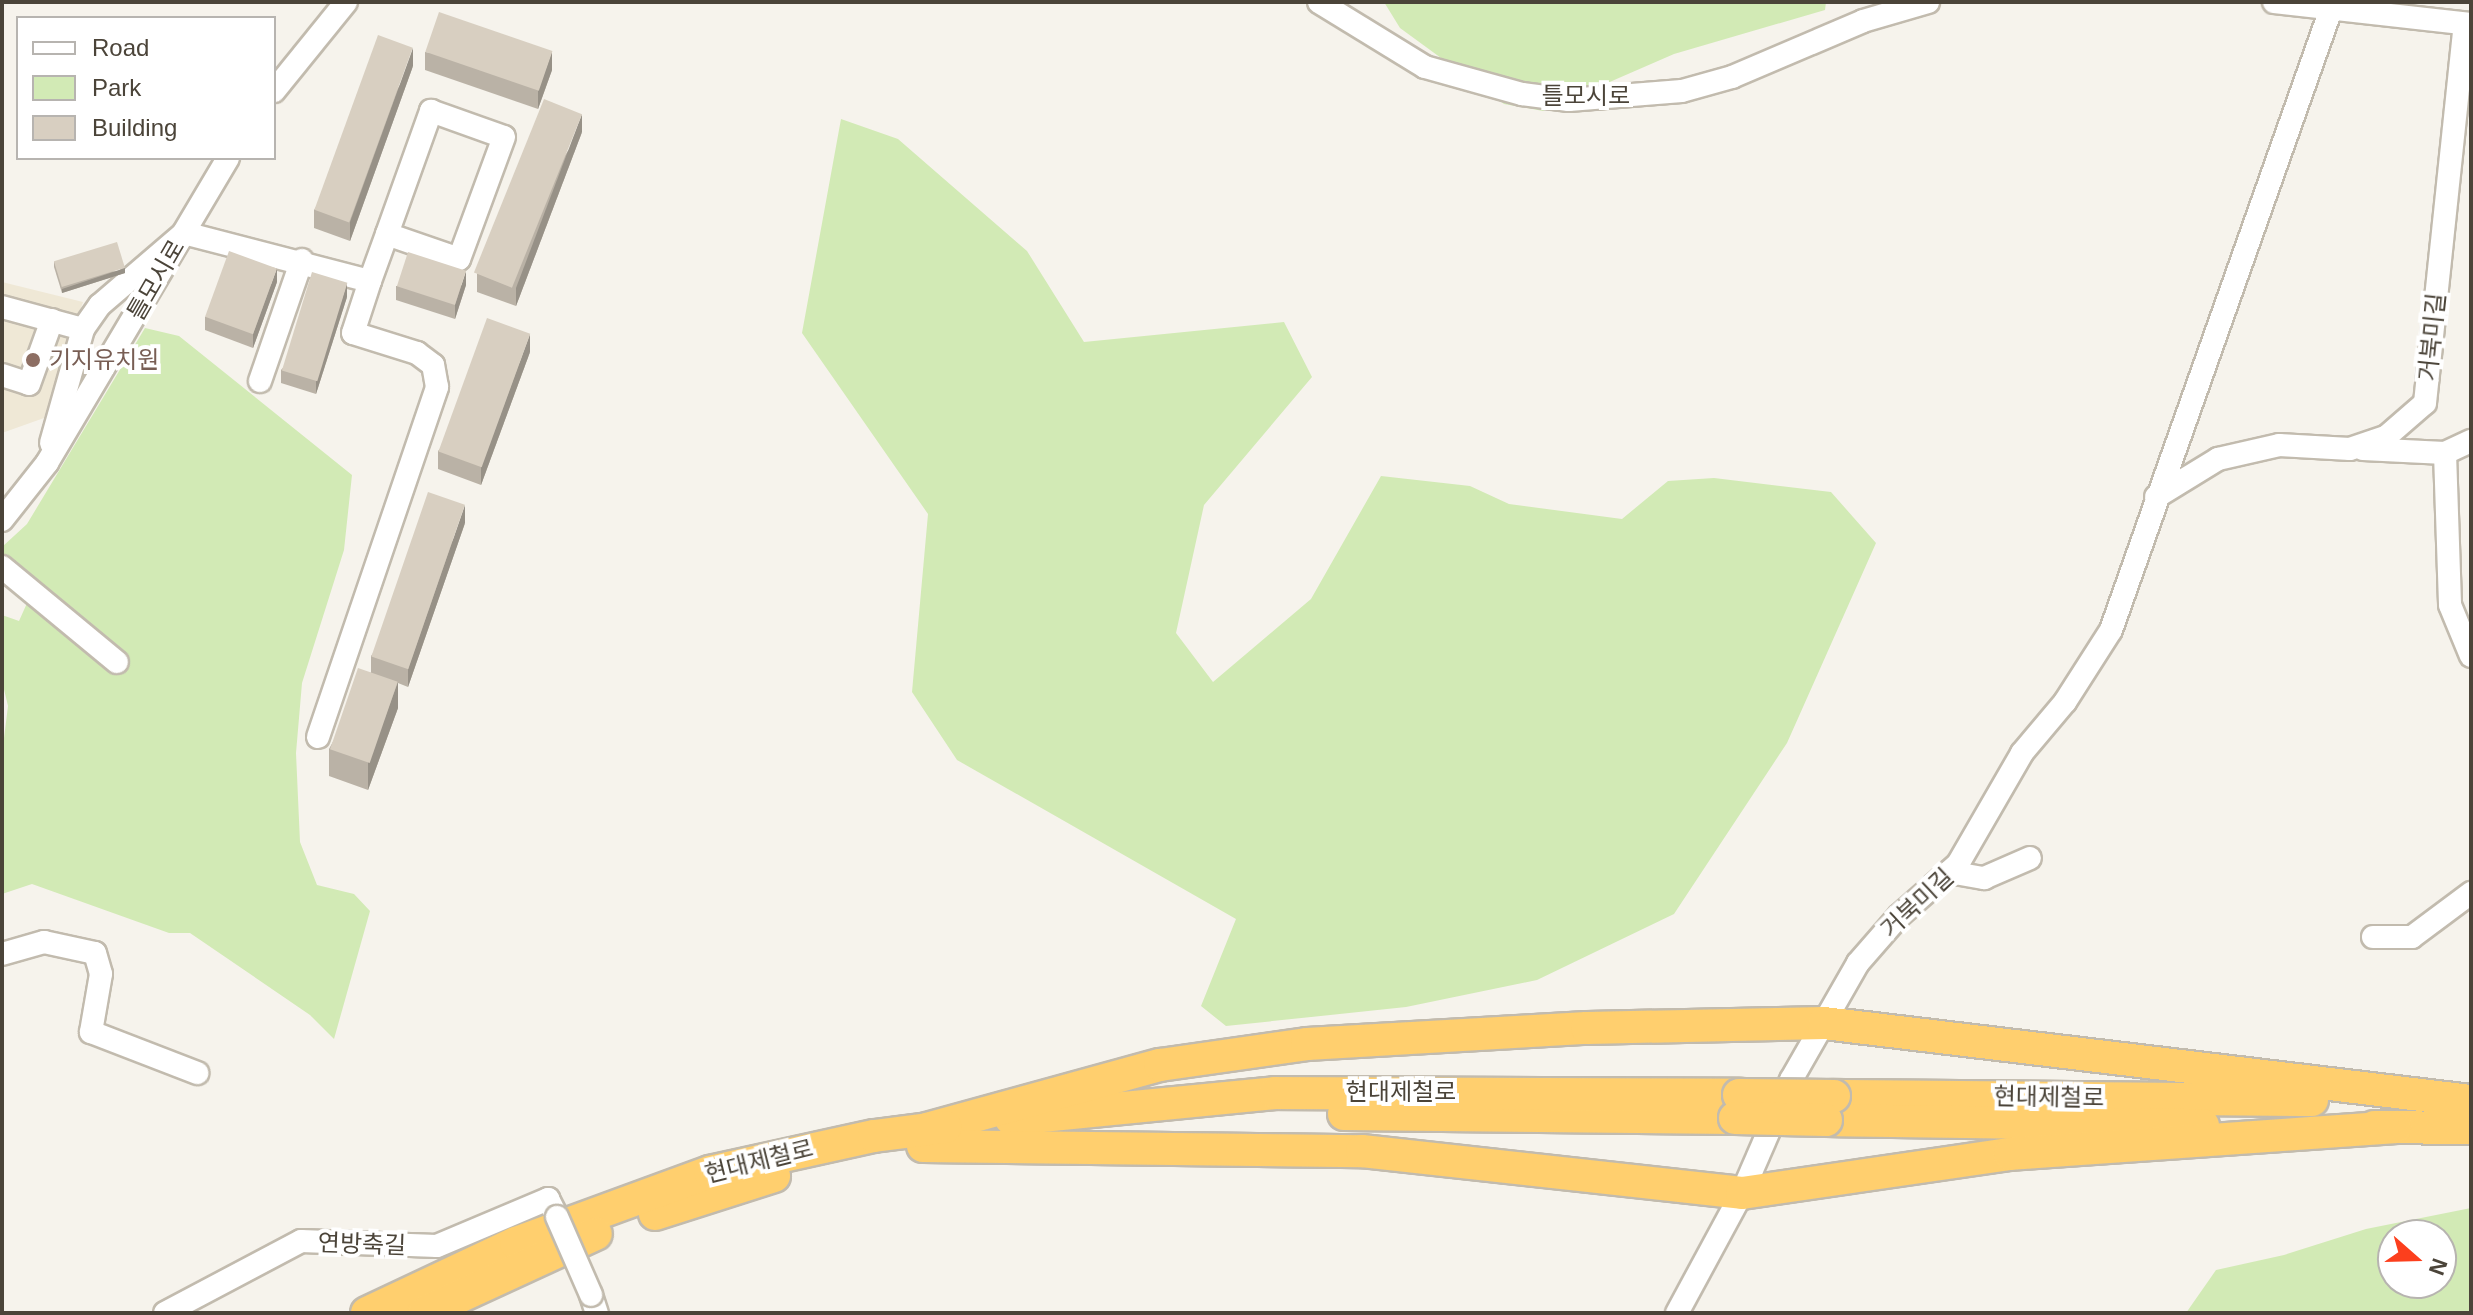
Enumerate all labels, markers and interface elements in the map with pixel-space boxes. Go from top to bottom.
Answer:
legend [16,16,276,160]
text: Road [92,34,149,61]
text: Park [92,74,141,101]
street label: 틀모시로 [1542,82,1630,110]
text: Building [92,114,177,141]
street label: 틀모시로 [121,235,191,325]
street label: 거북미길 [2413,292,2451,382]
place label: 기지유치원 [49,346,159,374]
marker: 기지유치원 [24,351,42,369]
street label: 거북미길 [1875,862,1959,944]
street label: 현대제철로 [1346,1078,1456,1106]
street label: 현대제철로 [1994,1082,2104,1112]
street label: 현대제철로 [702,1134,816,1188]
north arrow [2377,1219,2457,1299]
street label: 연방축길 [317,1228,407,1260]
text: N [2424,1255,2453,1278]

